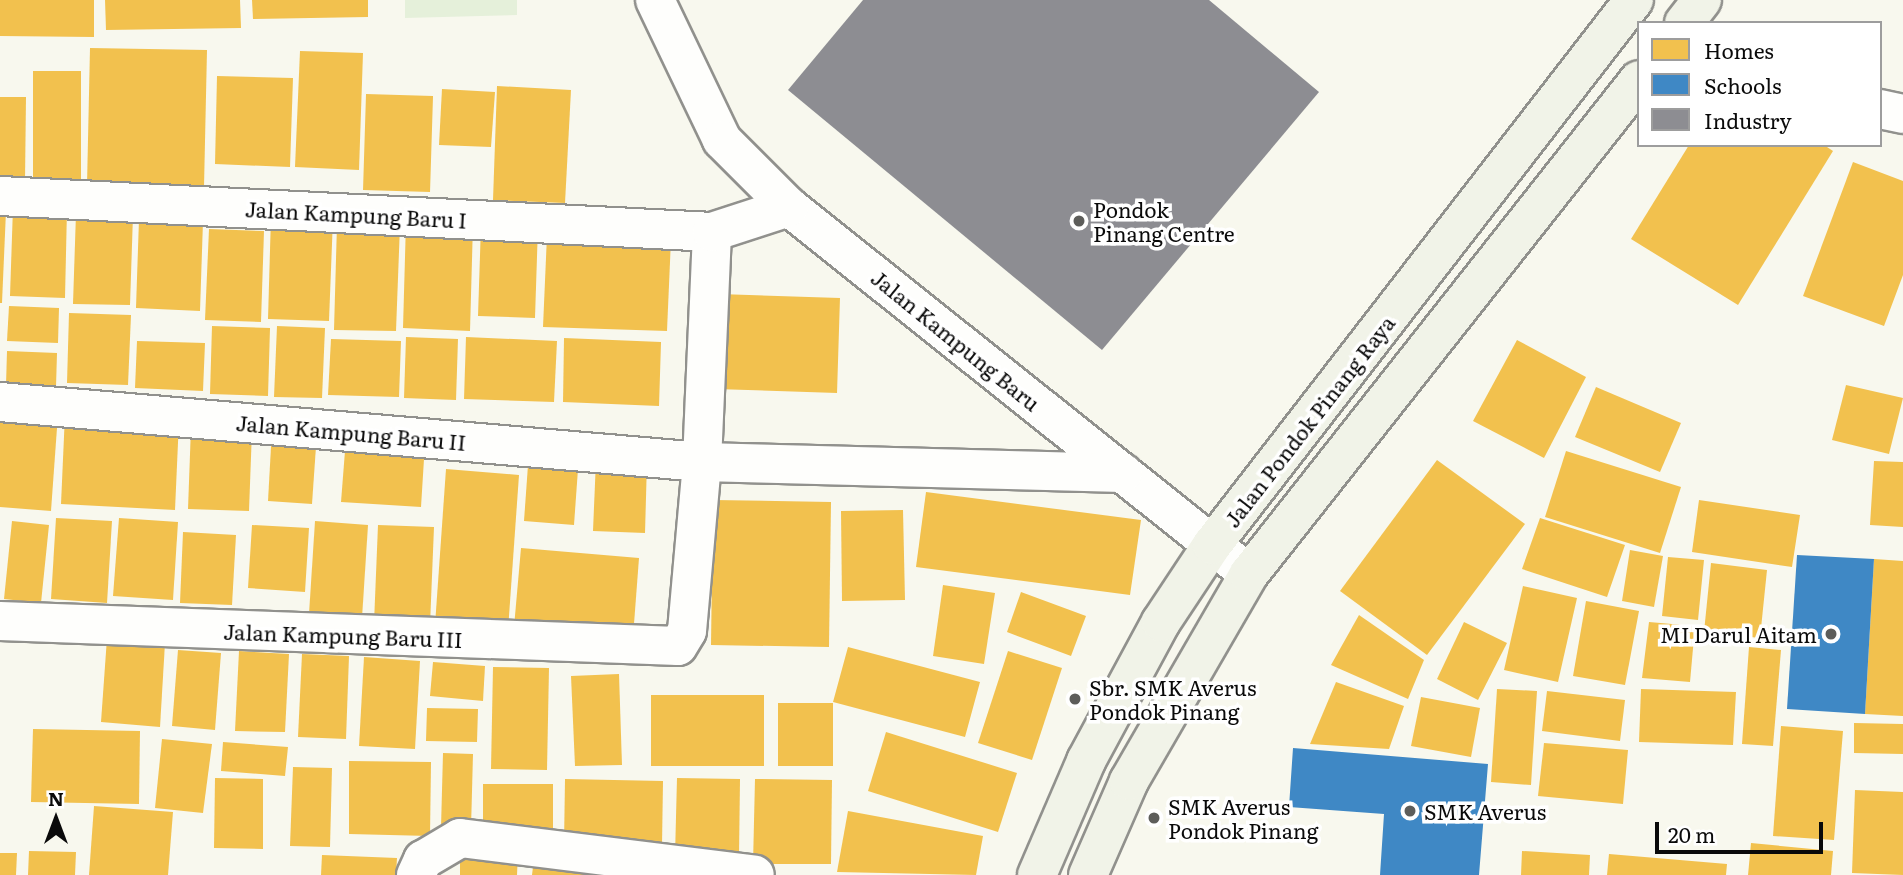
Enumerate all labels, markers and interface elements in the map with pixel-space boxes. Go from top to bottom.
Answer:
legend [1637,21,1882,147]
text: Homes [1704,34,1774,65]
text: Schools [1704,69,1782,100]
text: Industry [1704,104,1792,135]
street label: Jalan Kampung Baru I [244,196,468,232]
place label: Pondok Pinang Centre [1093,196,1235,246]
marker: Pondok Pinang Centre [1071,213,1087,229]
street label: Jalan Kampung Baru [867,264,1045,416]
street label: Jalan Pondok Pinang Raya [1219,310,1399,532]
street label: Jalan Kampung Baru II [235,409,467,455]
street label: Jalan Kampung Baru III [223,618,463,652]
place label: MI Darul Aitam [1660,621,1817,647]
marker: MI Darul Aitam [1823,626,1839,642]
place label: Sbr. SMK Averus Pondok Pinang [1089,674,1256,724]
marker: Sbr. SMK Averus Pondok Pinang [1067,691,1083,707]
north arrow [21,784,91,854]
text: N [48,784,64,812]
place label: SMK Averus Pondok Pinang [1168,793,1318,843]
place label: SMK Averus [1424,798,1546,824]
marker: SMK Averus [1402,803,1418,819]
scale bar [1658,808,1826,852]
marker: SMK Averus Pondok Pinang [1146,810,1162,826]
text: 20 m [1668,818,1715,849]

